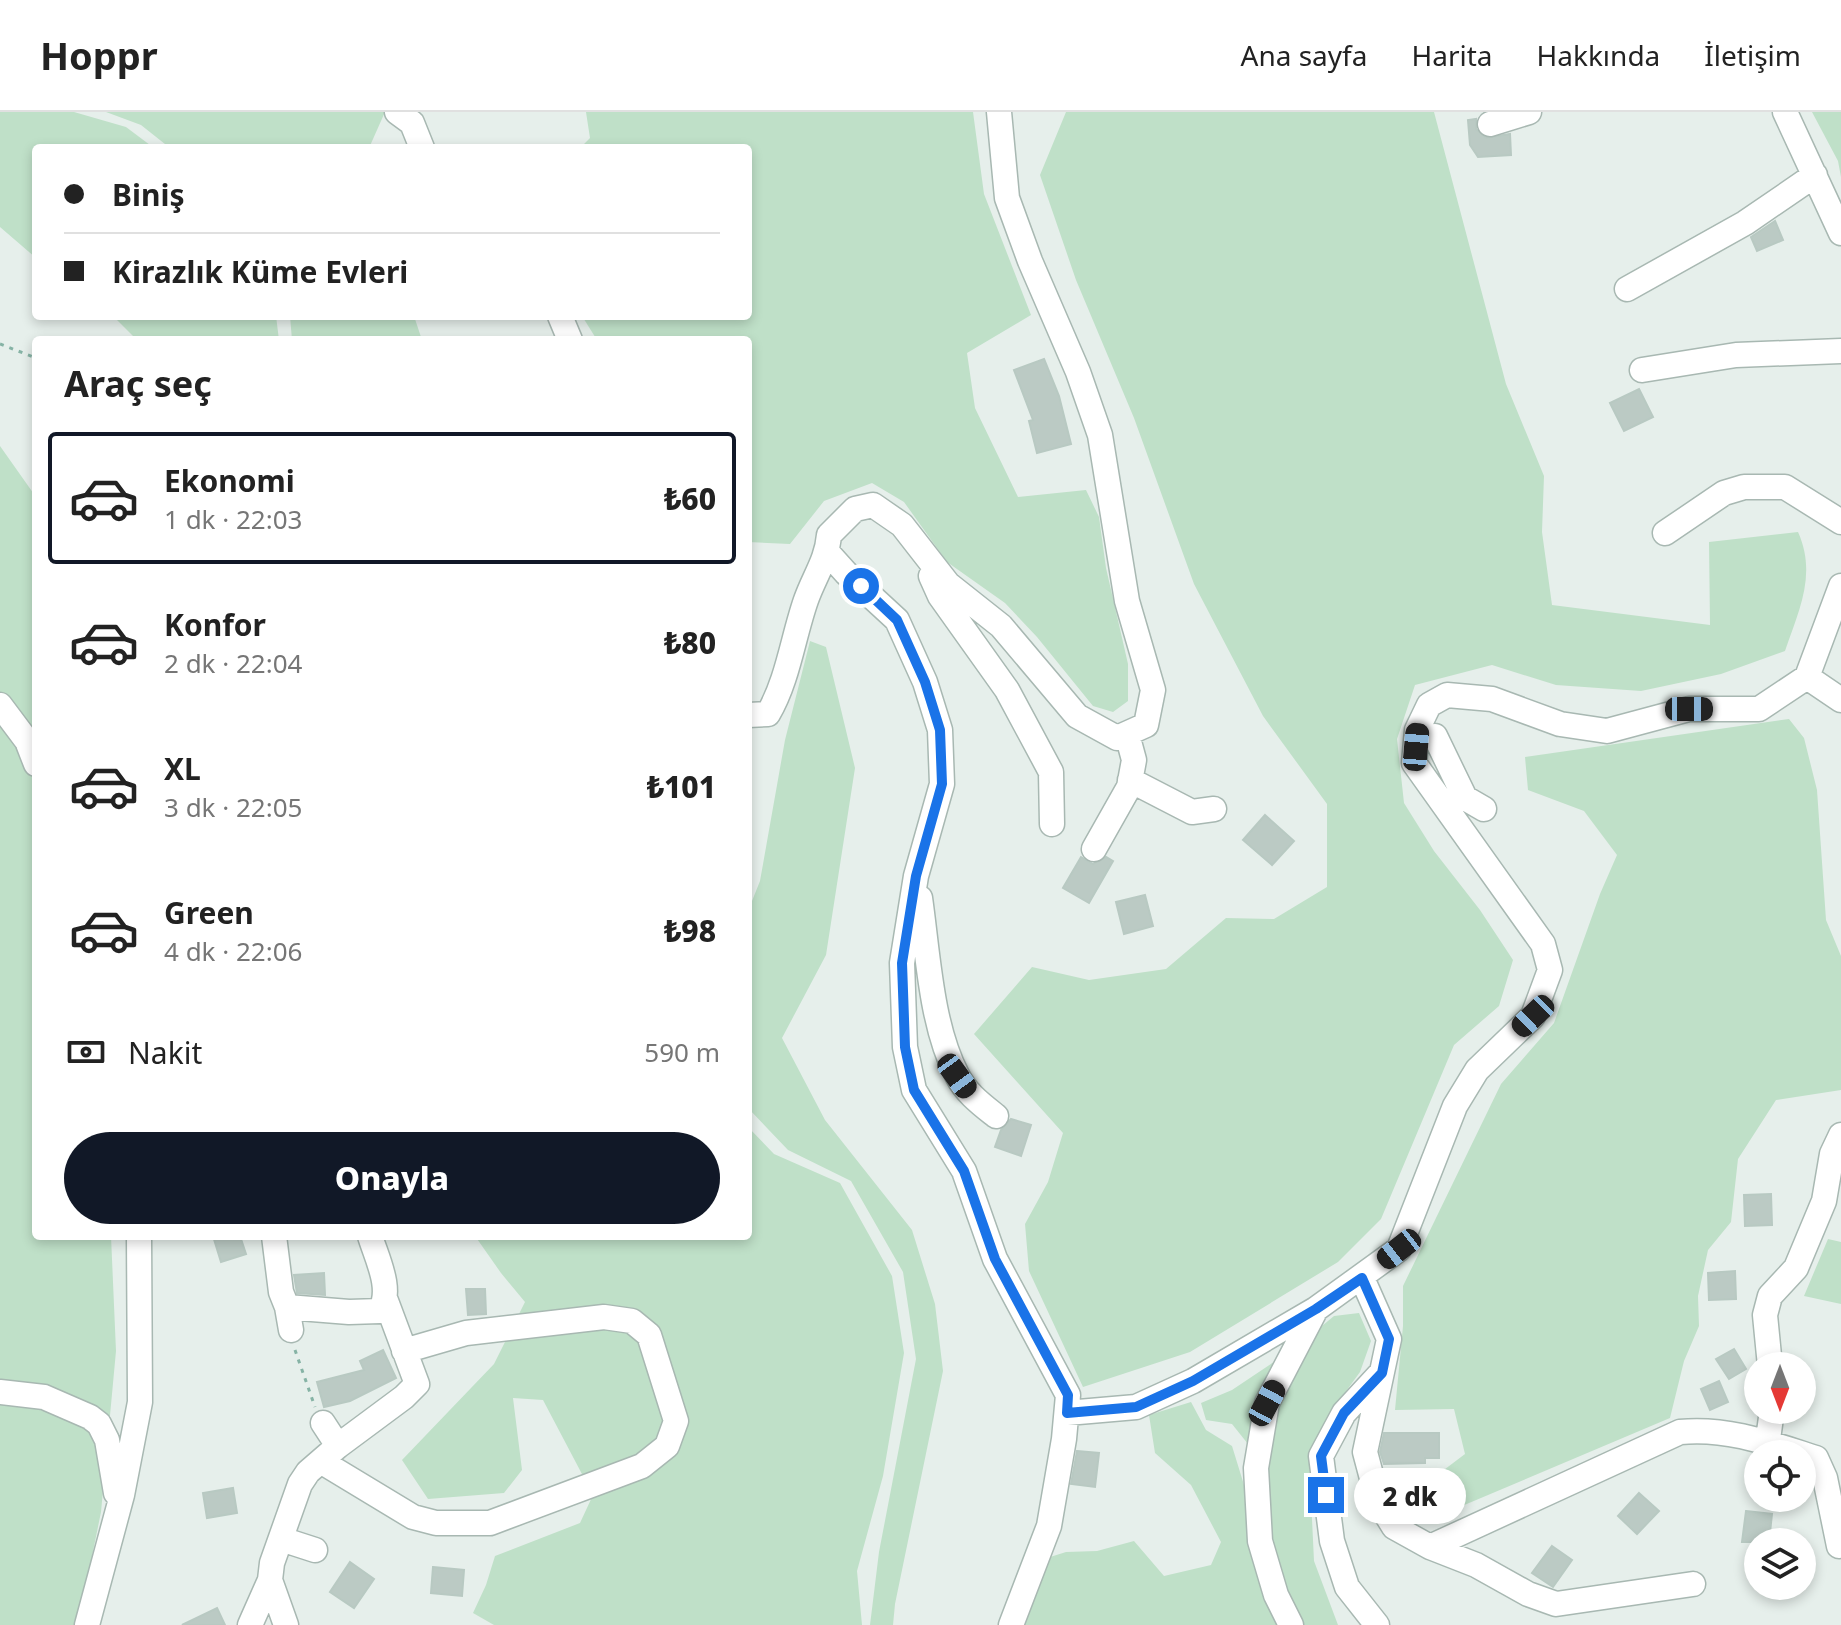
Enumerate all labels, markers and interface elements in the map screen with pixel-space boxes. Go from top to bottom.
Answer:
text: Hoppr [40,29,158,81]
text: Ana sayfa [1241,36,1367,74]
text: Harita [1411,36,1493,74]
text: Hakkında [1537,36,1660,74]
text: İletişim [1704,36,1801,74]
text: Biniş [112,174,184,215]
text: Kirazlık Küme Evleri [112,251,408,292]
text: Araç seç [64,359,212,408]
text: Ekonomi [164,460,295,501]
icon: car [68,462,140,534]
text: ₺60 [664,478,716,519]
text: 1 dk · 22:03 [164,501,302,537]
route start [843,568,879,604]
text: Konfor [164,604,266,645]
icon: car [68,606,140,678]
text: ₺80 [664,622,716,663]
text: 2 dk · 22:04 [164,645,302,681]
car [1665,697,1713,721]
car [1402,722,1430,772]
text: XL [164,748,201,789]
icon: car [68,750,140,822]
text: ₺101 [647,766,716,807]
text: 3 dk · 22:05 [164,789,302,825]
text: Green [164,892,254,933]
icon: car [68,894,140,966]
text: ₺98 [664,910,716,951]
text: 4 dk · 22:06 [164,933,302,969]
car [1507,991,1559,1041]
icon: cash [64,1030,108,1074]
text: Nakit [128,1032,202,1073]
text: 590 m [644,1034,720,1070]
car [933,1050,981,1102]
button: Onayla [64,1132,720,1224]
car [1373,1225,1425,1273]
north arrow [1744,1352,1816,1424]
map controls [1744,1352,1816,1600]
car [1245,1376,1289,1430]
button: locate [1744,1440,1816,1512]
callout: 2 dk [1354,1467,1466,1523]
route end [1308,1477,1344,1513]
text: 2 dk [1383,1478,1437,1514]
button: layers [1744,1528,1816,1600]

